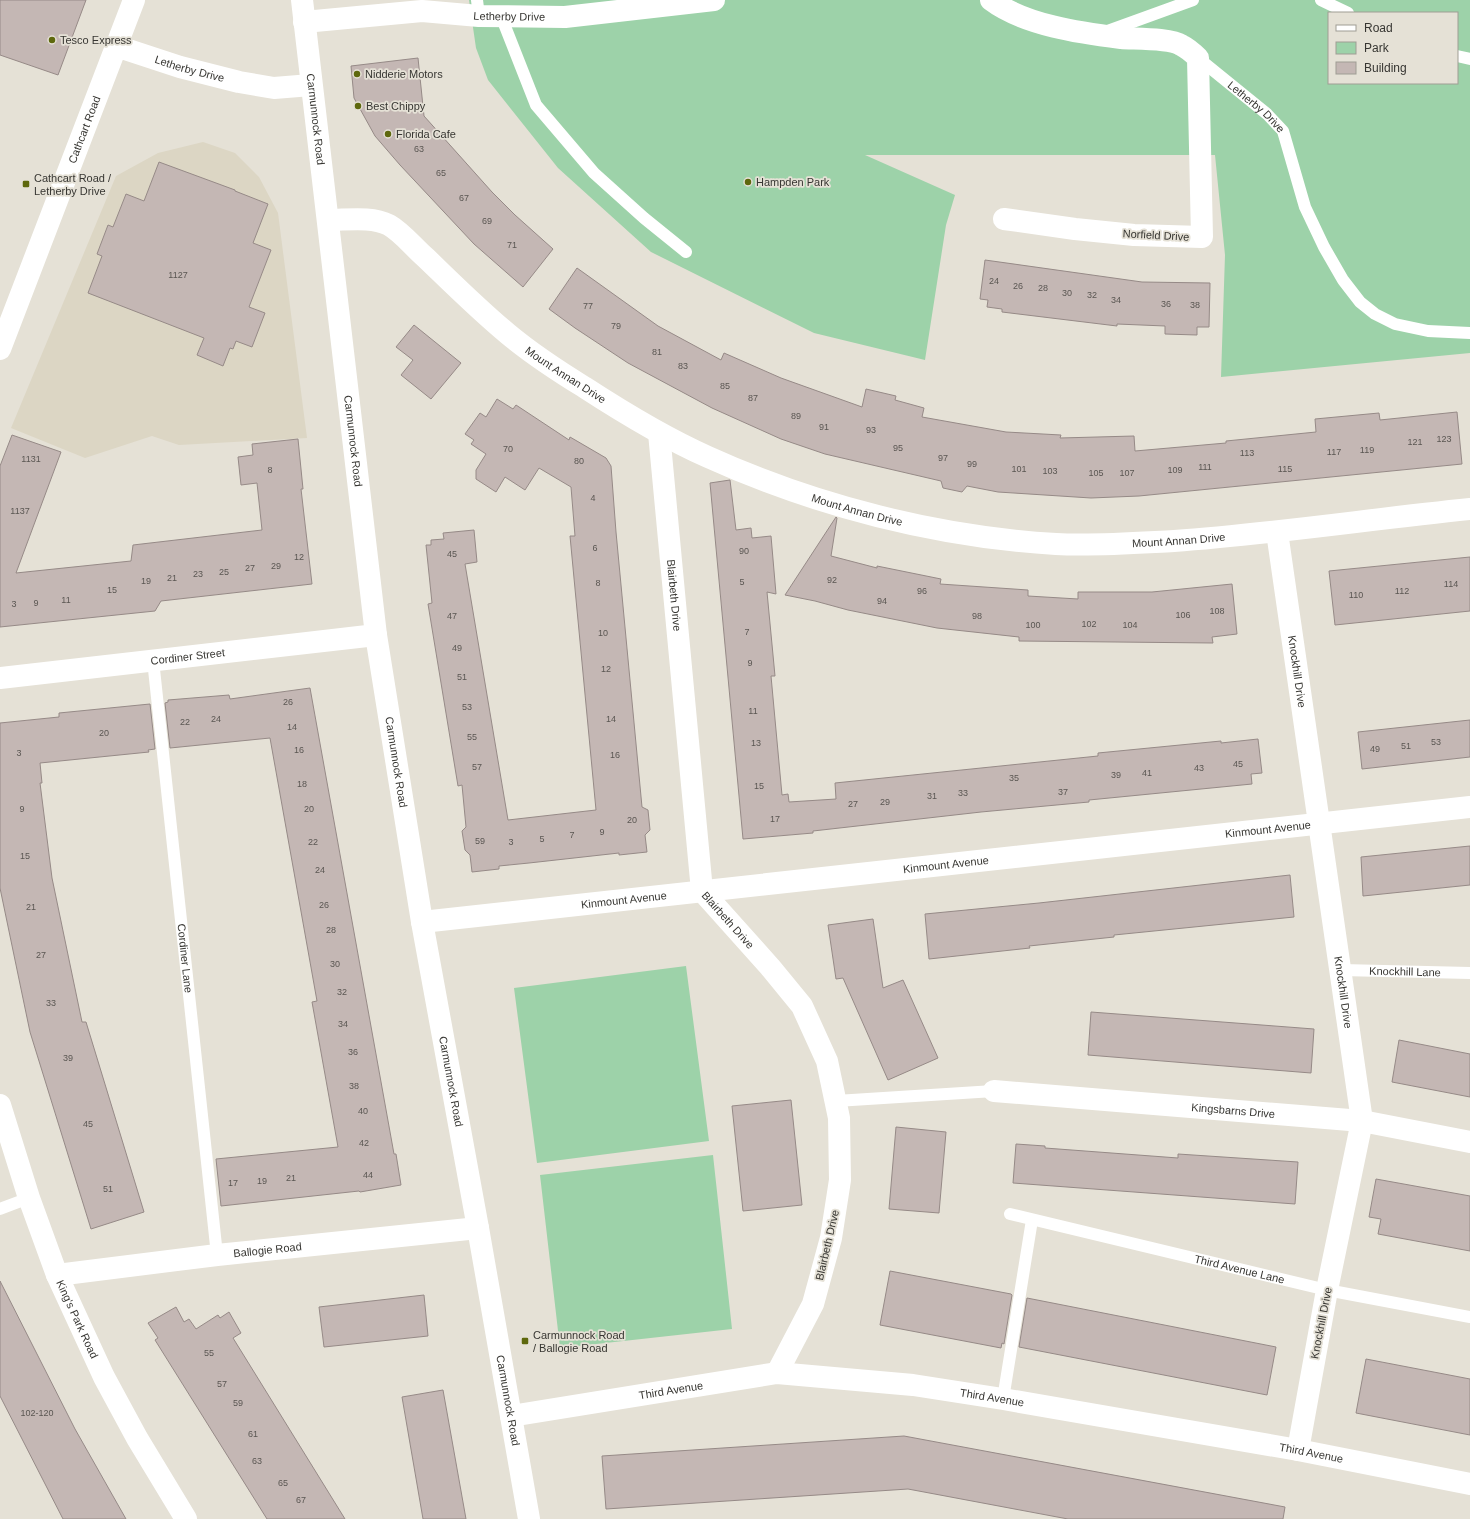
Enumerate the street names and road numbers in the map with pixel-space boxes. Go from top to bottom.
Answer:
street label: Letherby Drive [473,10,545,23]
street label: Letherby Drive [153,53,226,84]
street label: Carmunnock Road [305,73,327,165]
street label: Letherby Drive [1225,79,1287,135]
street label: Cathcart Road [66,94,103,165]
street label: Norfield Drive [1122,227,1190,243]
street label: Mount Annan Drive [523,344,608,405]
street label: Carmunnock Road [342,395,365,487]
street label: Mount Annan Drive [810,492,904,528]
street label: Mount Annan Drive [1132,531,1226,549]
street label: Blairbeth Drive [665,559,684,632]
street label: Knockhill Drive [1286,635,1308,708]
street label: Cordiner Street [150,646,226,667]
street label: Carmunnock Road [383,716,410,808]
street label: Kinmount Avenue [1224,819,1311,840]
street label: Kinmount Avenue [902,854,989,875]
street label: Kinmount Avenue [580,889,667,911]
street label: Blairbeth Drive [699,889,757,951]
street label: Cordiner Lane [175,923,195,994]
street label: Knockhill Drive [1332,955,1355,1029]
street label: Knockhill Lane [1369,965,1441,978]
street label: Carmunnock Road [437,1035,465,1128]
street label: Kingsbarns Drive [1191,1101,1275,1120]
street label: Blairbeth Drive [813,1209,841,1281]
street label: Ballogie Road [233,1240,302,1259]
street label: Third Avenue Lane [1193,1252,1286,1286]
street label: King's Park Road [54,1278,101,1360]
street label: Knockhill Drive [1308,1286,1334,1360]
street label: Carmunnock Road [494,1354,522,1447]
street label: Third Avenue [638,1379,704,1401]
street label: Third Avenue [959,1386,1025,1409]
street label: Third Avenue [1278,1441,1344,1465]

